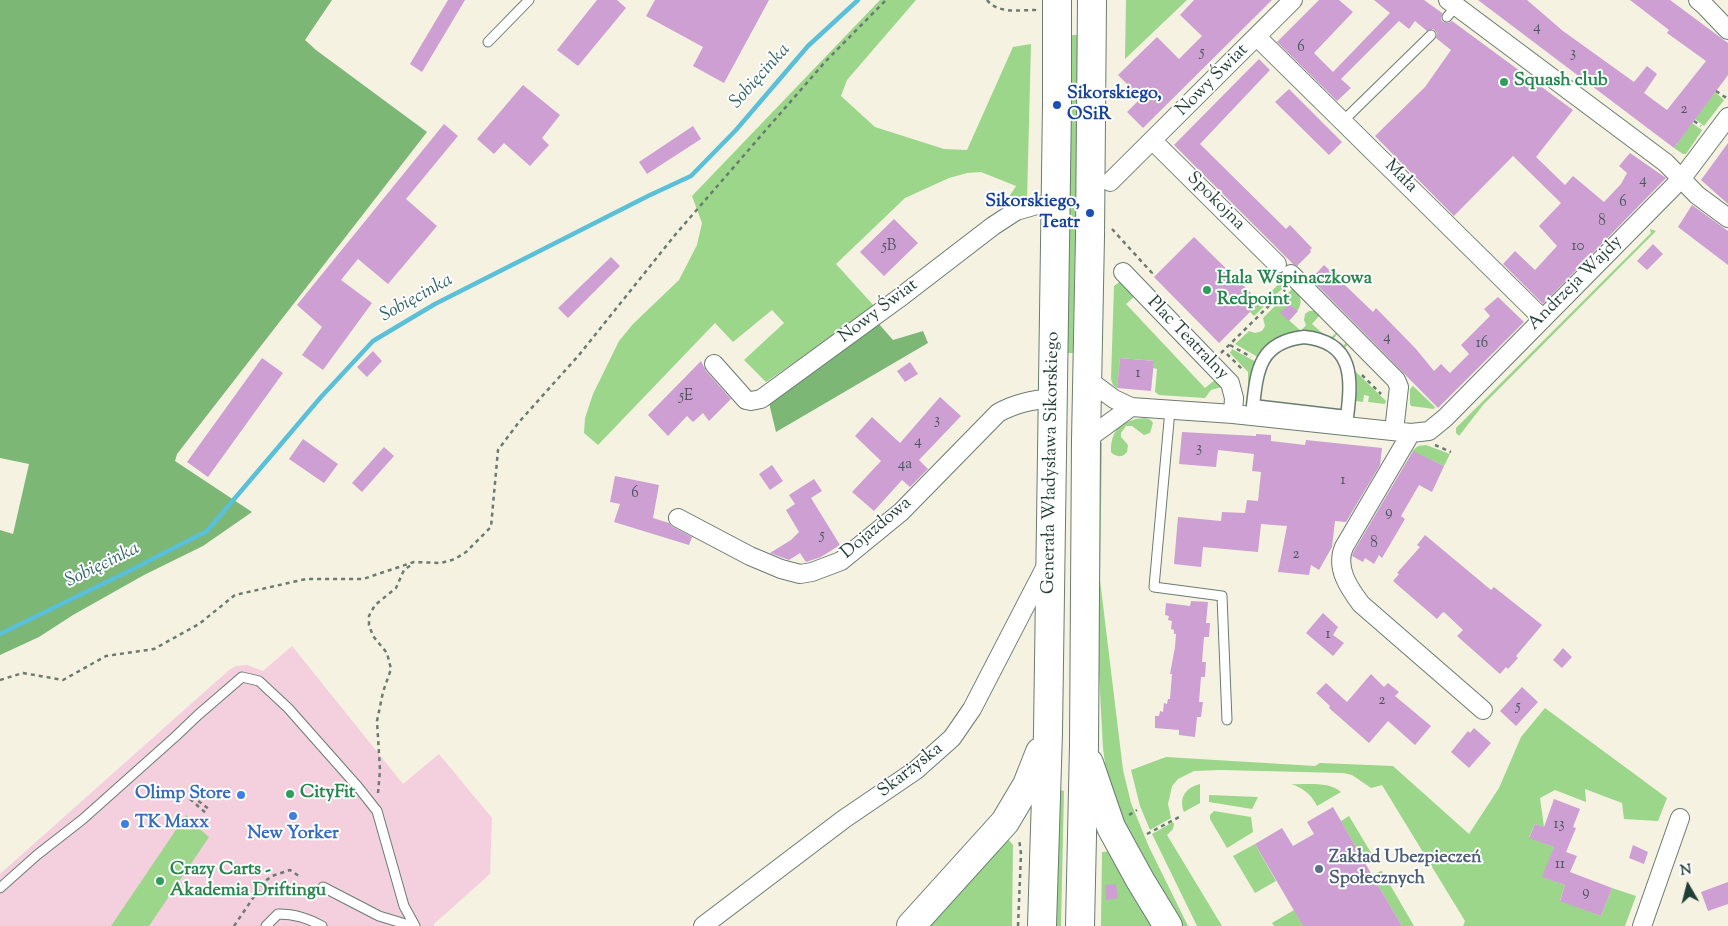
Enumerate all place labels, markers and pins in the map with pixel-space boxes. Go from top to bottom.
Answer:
place label: Squash club [1514,71,1608,93]
marker: Squash club [1498,76,1510,88]
place label: Sikorskiego, OSiR [1067,84,1162,126]
marker: Sikorskiego, OSiR [1051,99,1063,111]
place label: Sikorskiego, Teatr [985,192,1080,234]
marker: Sikorskiego, Teatr [1084,207,1096,219]
place label: Hala Wspinaczkowa Redpoint [1217,269,1372,312]
marker: Hala Wspinaczkowa Redpoint [1201,284,1213,296]
place label: CityFit [300,783,355,805]
place label: Olimp Store [135,784,231,806]
marker: CityFit [284,788,296,800]
marker: Olimp Store [235,789,247,801]
marker: New Yorker [287,810,299,822]
place label: TK Maxx [135,813,209,835]
marker: TK Maxx [119,818,131,830]
place label: New Yorker [247,824,339,846]
place label: Zakład Ubezpieczeń Społecznych [1329,848,1482,891]
place label: Crazy Carts - Akademia Driftingu [170,860,326,902]
marker: Zakład Ubezpieczeń Społecznych [1313,863,1325,875]
marker: Crazy Carts - Akademia Driftingu [154,875,166,887]

